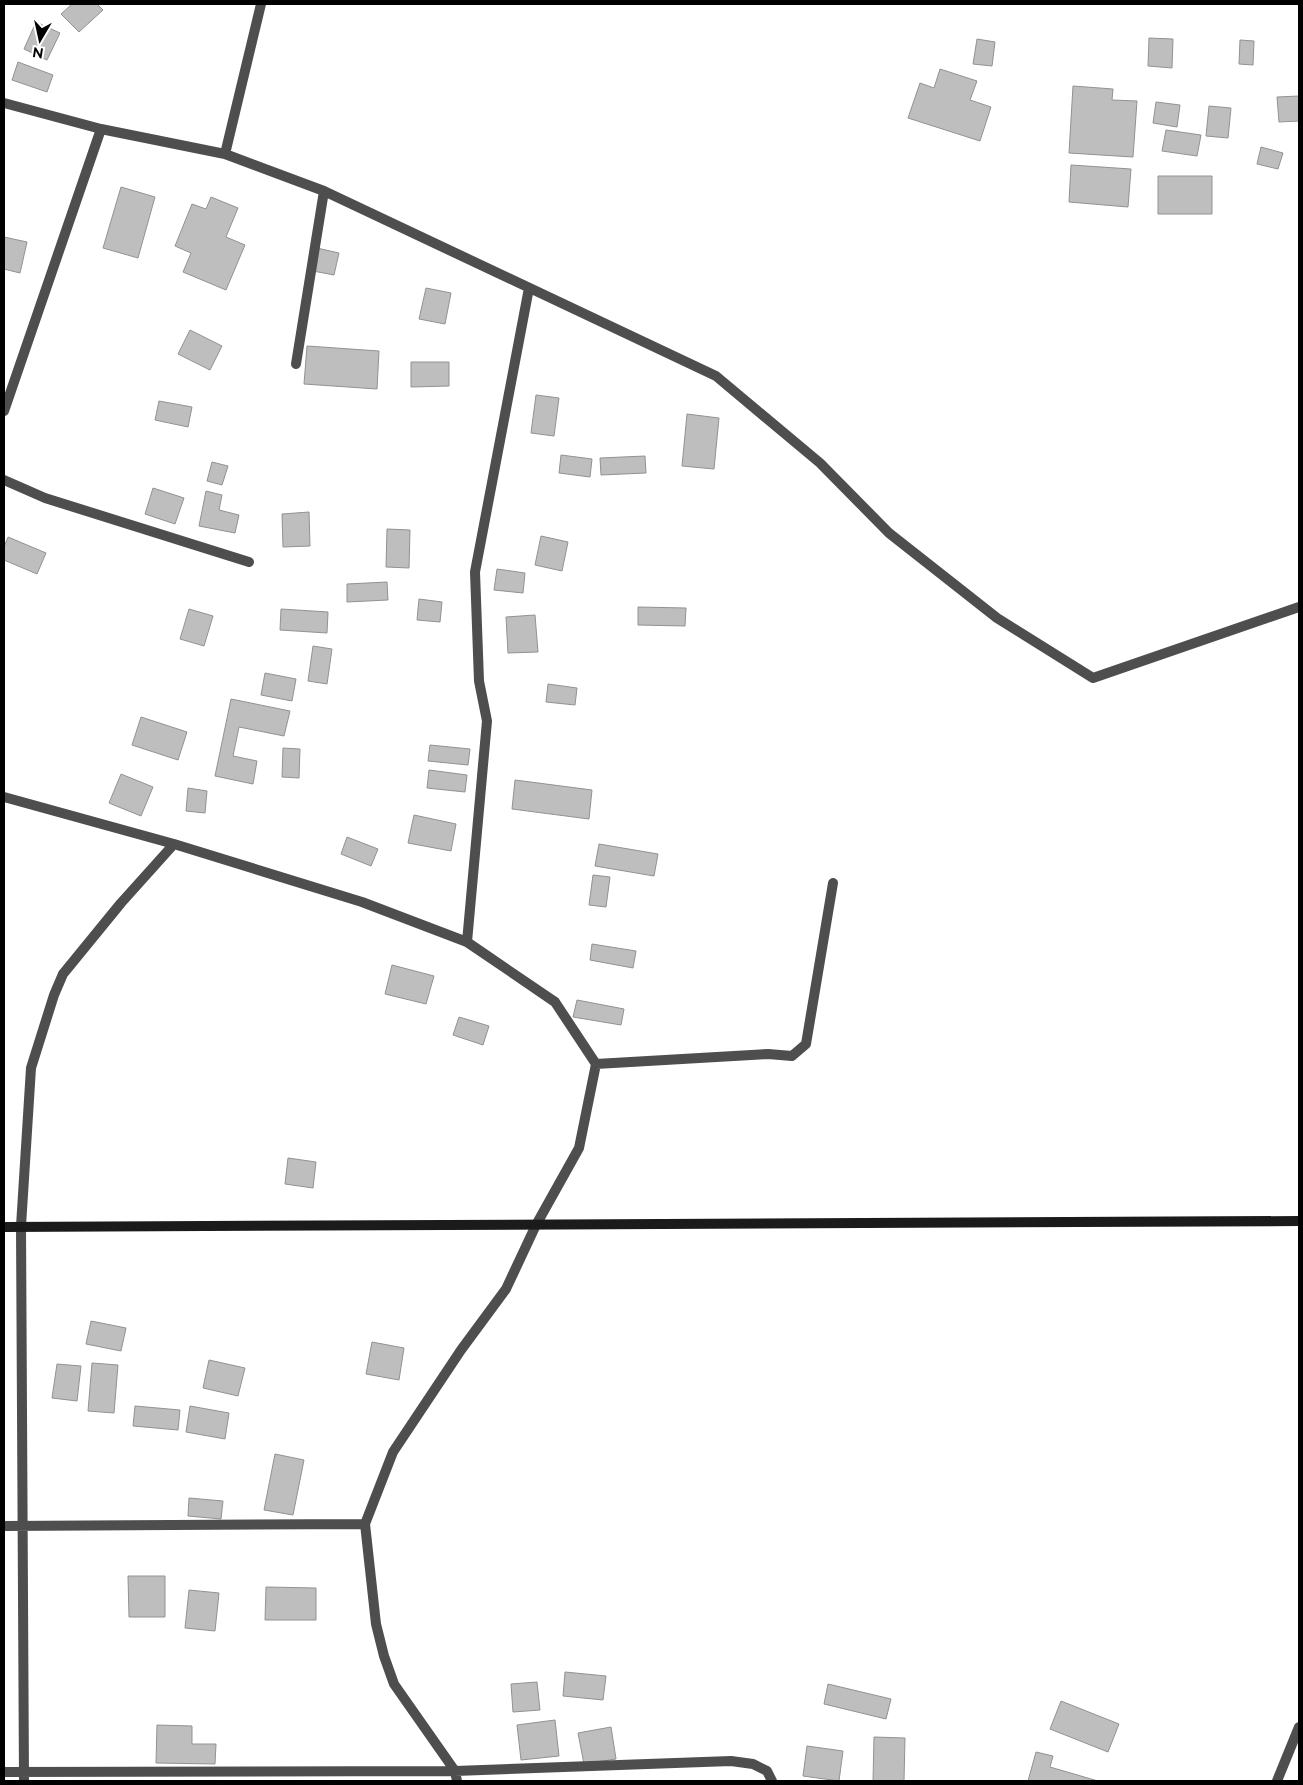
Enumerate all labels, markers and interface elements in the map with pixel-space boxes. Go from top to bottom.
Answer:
north arrow [15,15,65,65]
text: N [31,44,44,62]

